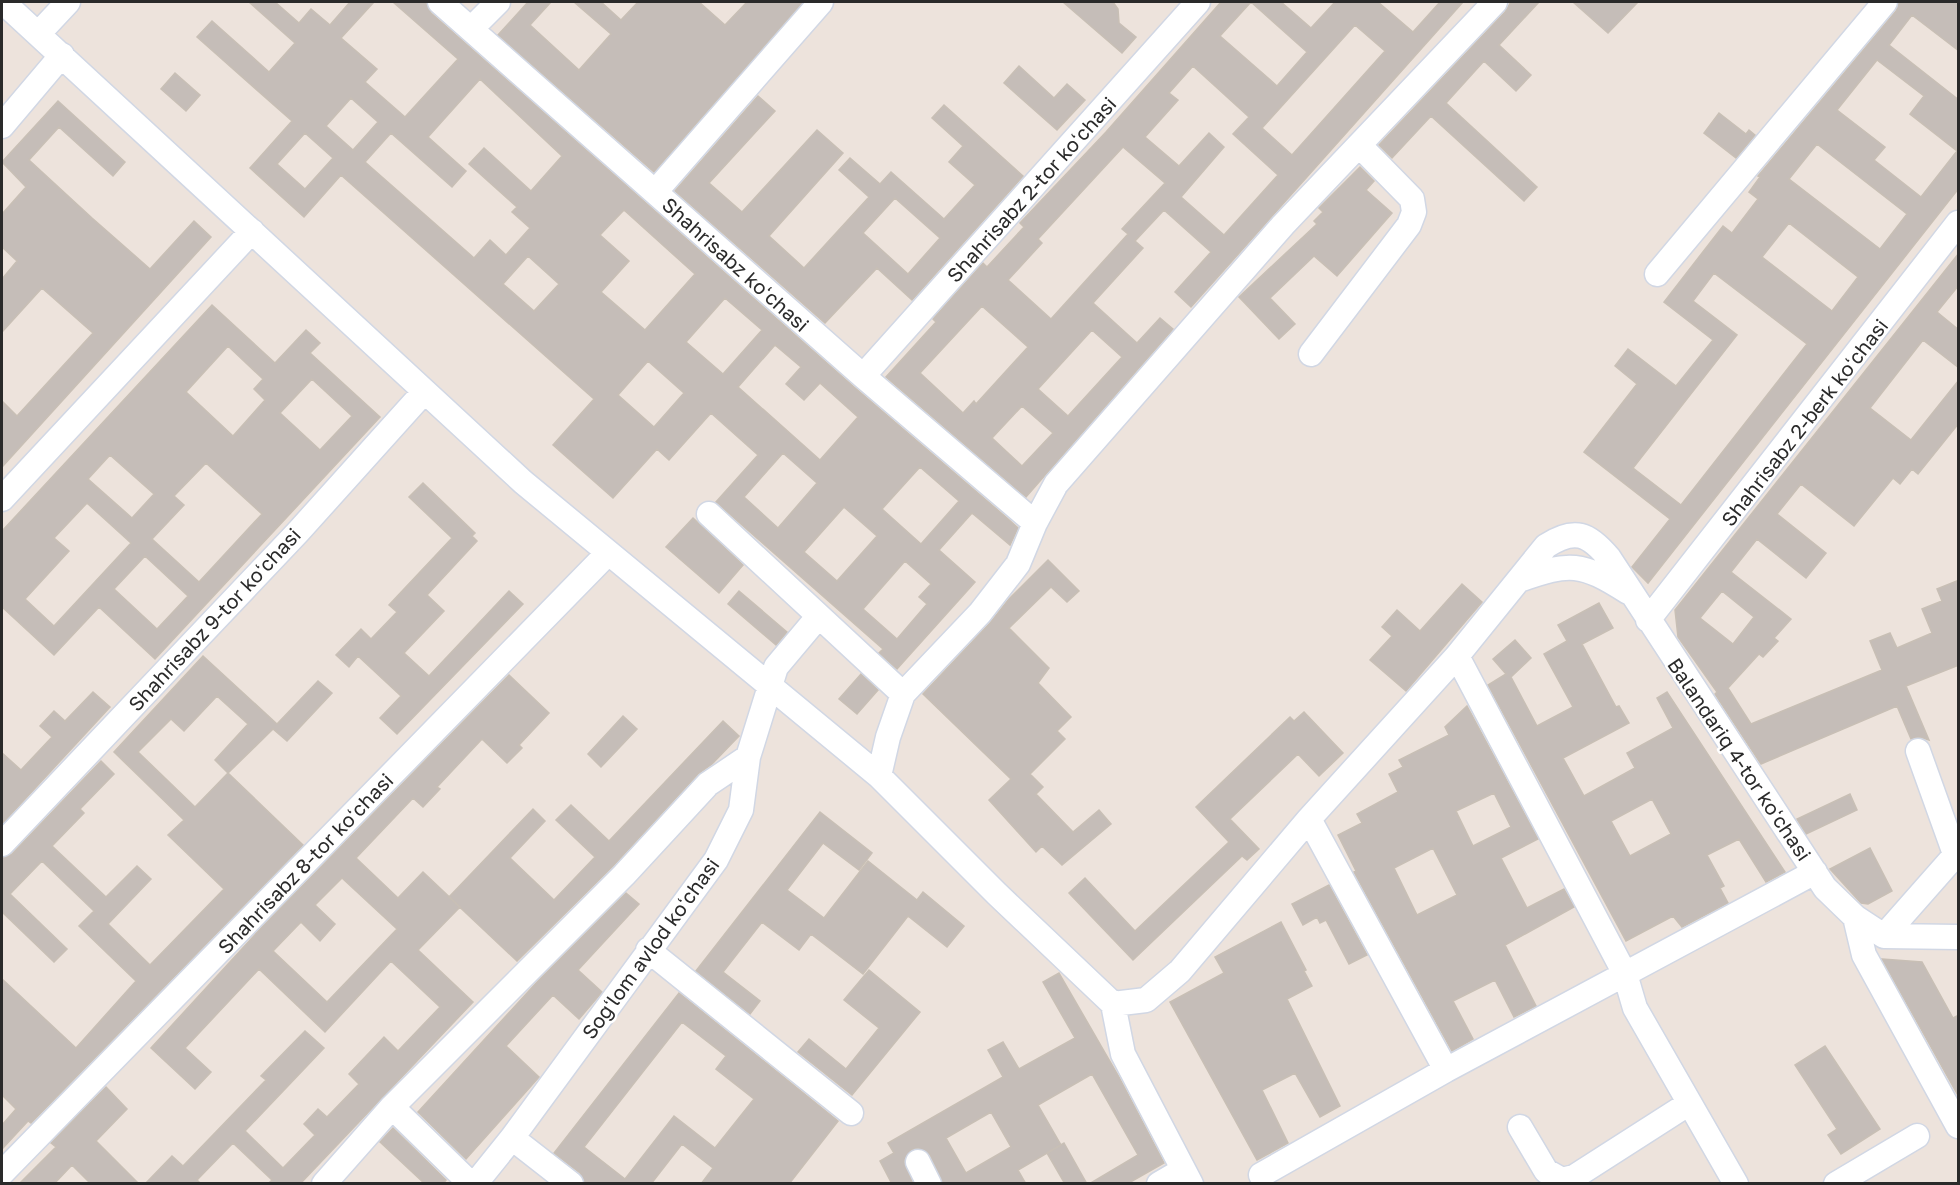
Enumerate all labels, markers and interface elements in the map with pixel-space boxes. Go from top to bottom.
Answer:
street label: Shahrisabz 2-tor koʻchasi [941,91,1121,287]
street label: Shahrisabz koʻchasi [658,192,814,336]
street label: Shahrisabz 2-berk koʻchasi [1716,314,1892,530]
street label: Shahrisabz 9-tor koʻchasi [123,522,305,716]
street label: Balandariq 4-tor koʻchasi [1663,653,1817,865]
street label: Shahrisabz 8-tor koʻchasi [212,768,398,958]
street label: Sogʻlom avlod koʻchasi [576,853,724,1043]

